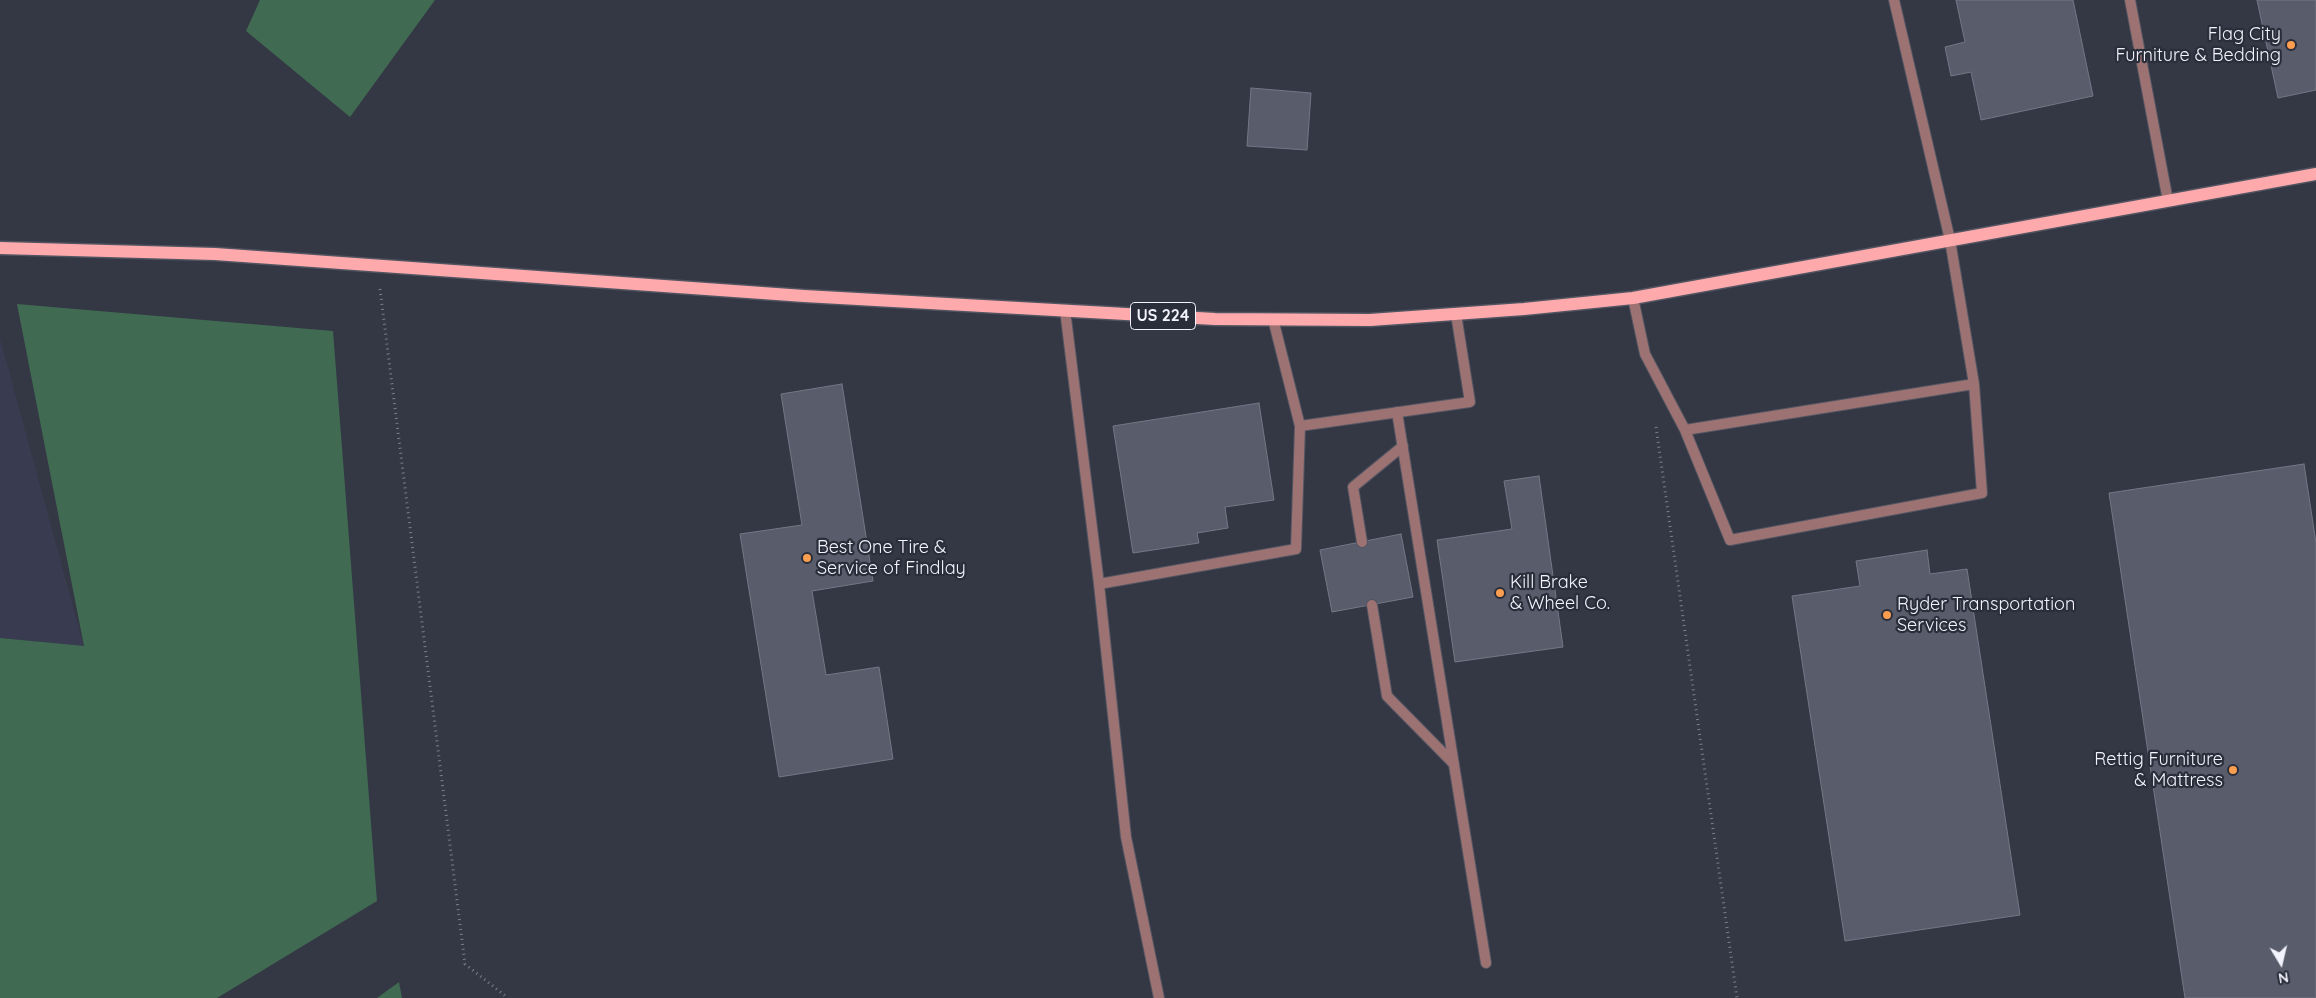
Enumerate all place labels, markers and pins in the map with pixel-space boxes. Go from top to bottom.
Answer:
place label: Flag City Furniture & Bedding [2115,24,2281,66]
marker: Flag City Furniture & Bedding [2285,39,2297,51]
place label: Best One Tire & Service of Findlay [817,537,966,580]
marker: Best One Tire & Service of Findlay [801,552,813,564]
place label: Kill Brake & Wheel Co. [1510,572,1610,614]
marker: Kill Brake & Wheel Co. [1494,587,1506,599]
place label: Ryder Transportation Services [1897,594,2075,636]
marker: Ryder Transportation Services [1881,609,1893,621]
place label: Rettig Furniture & Mattress [2094,749,2223,792]
marker: Rettig Furniture & Mattress [2227,764,2239,776]

